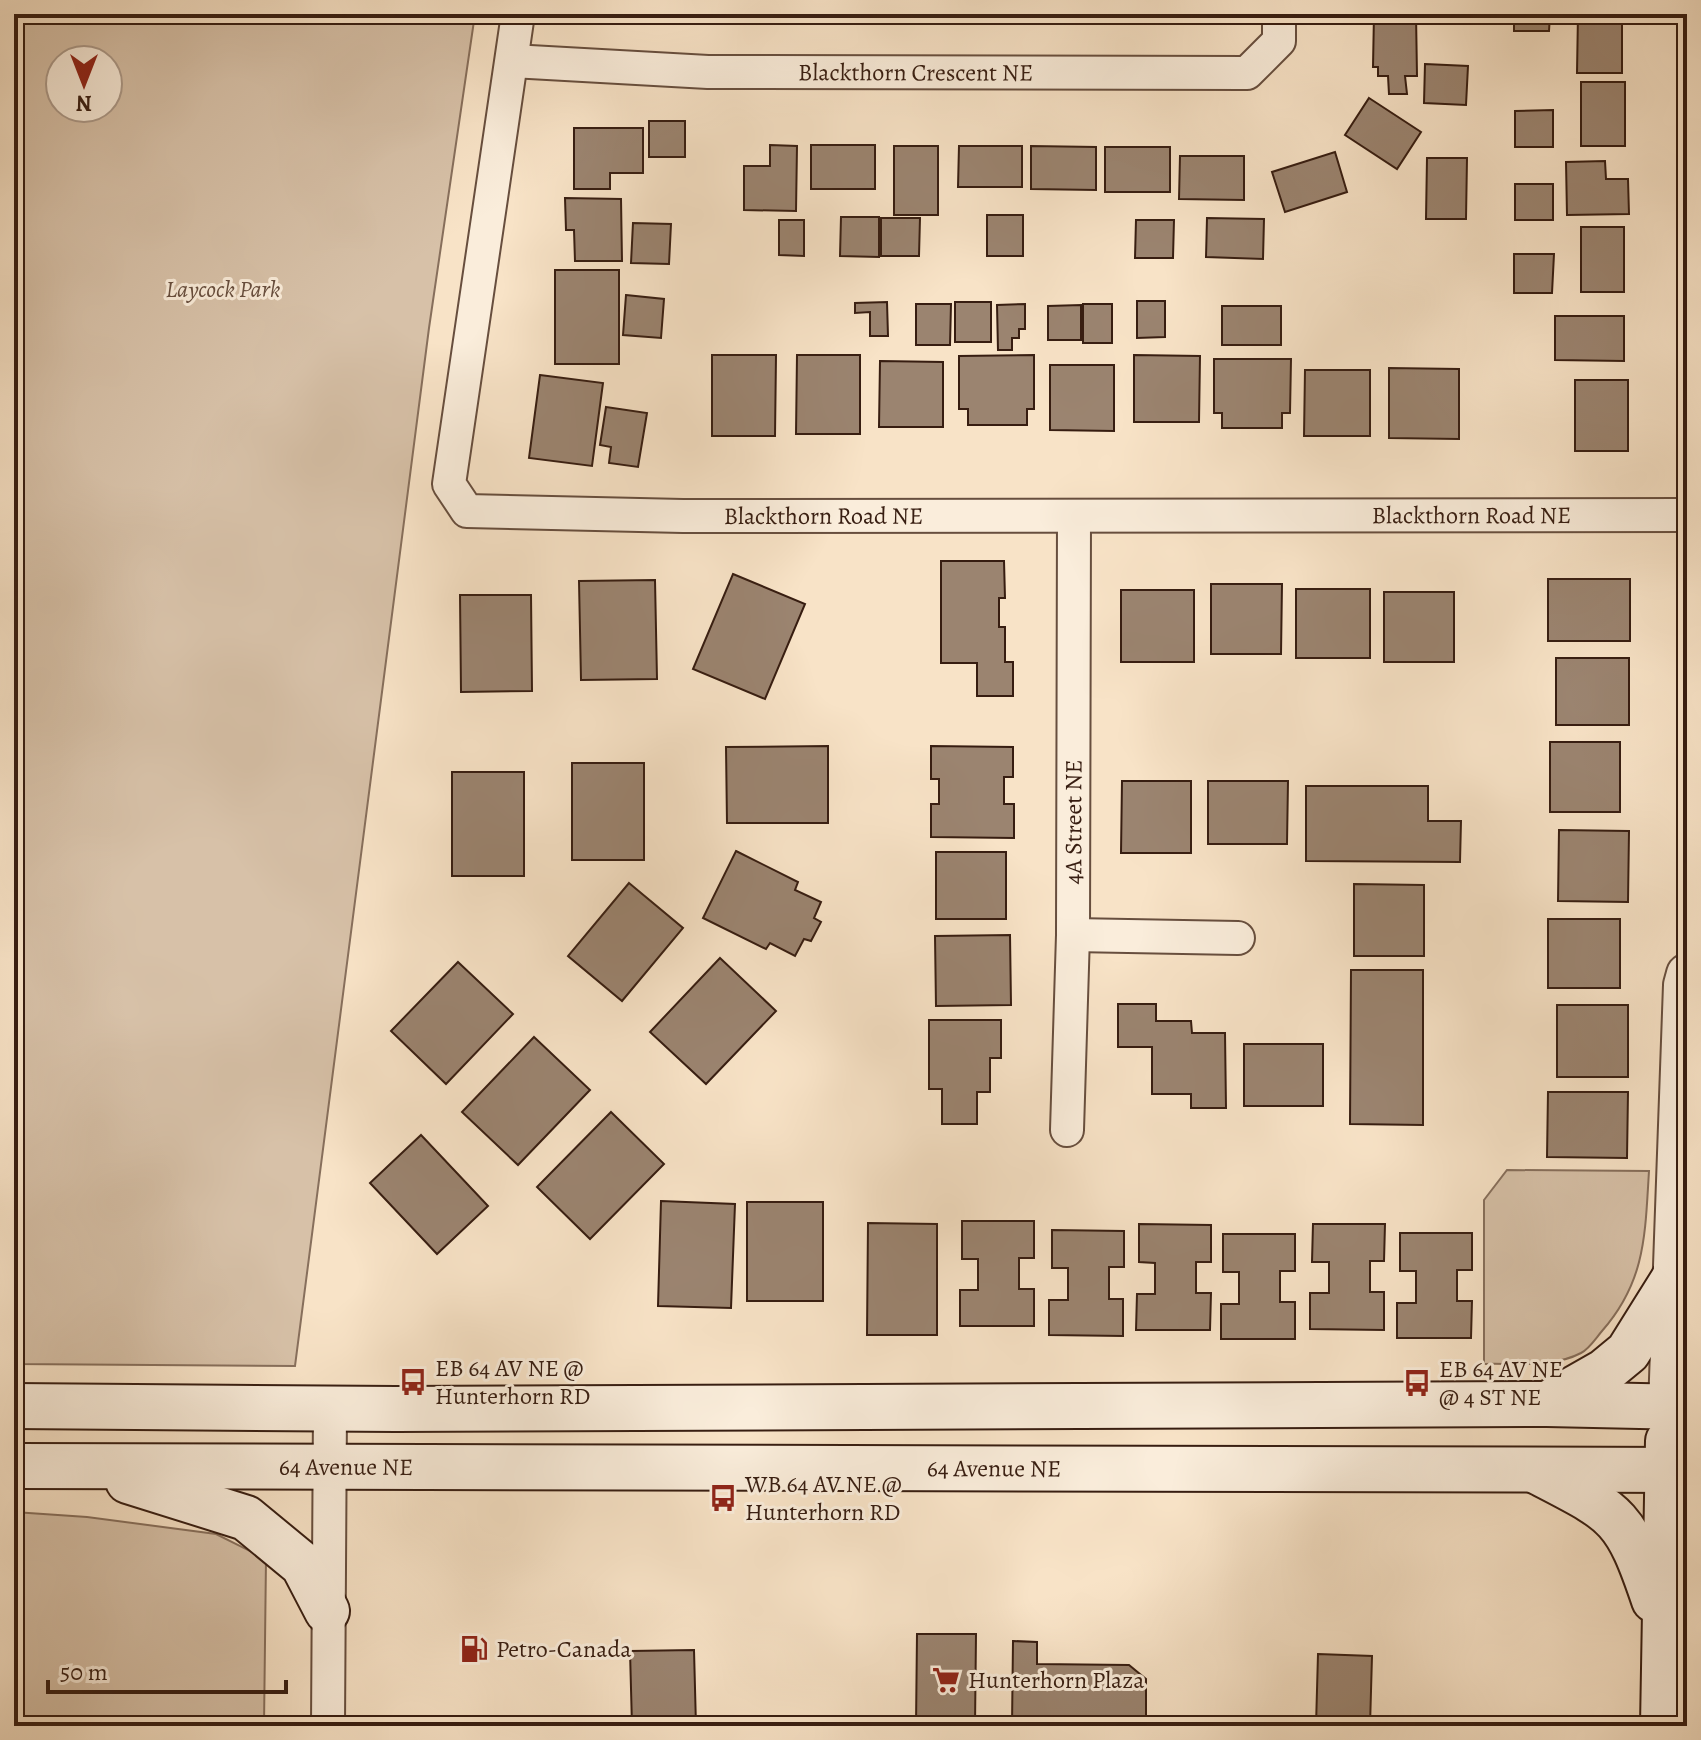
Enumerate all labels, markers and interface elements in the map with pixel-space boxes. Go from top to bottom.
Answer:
north arrow [44,44,124,124]
street label: Blackthorn Crescent NE [798,56,1033,89]
text: N [76,88,92,118]
park label: Laycock Park [165,273,281,305]
street label: Blackthorn Road NE [1372,499,1571,531]
street label: Blackthorn Road NE [724,500,923,532]
street label: 4A Street NE [1057,760,1089,885]
place label: EB 64 AV NE @ Hunterhorn RD [435,1352,591,1412]
place label: EB 64 AV NE @ 4 ST NE [1439,1353,1563,1413]
bus stop icon: EB 64 AV NE @ Hunterhorn RD [398,1367,428,1397]
bus stop icon: EB 64 AV NE @ 4 ST NE [1402,1368,1432,1398]
street label: 64 Avenue NE [279,1451,413,1483]
street label: 64 Avenue NE [927,1452,1061,1485]
place label: WB 64 AV NE @ Hunterhorn RD [744,1468,902,1528]
bus stop icon: WB 64 AV NE @ Hunterhorn RD [708,1483,738,1513]
place label: Petro-Canada [496,1633,632,1665]
fuel station icon: Petro-Canada [459,1634,489,1664]
scale bar [48,1644,286,1694]
text: 50 m [60,1656,108,1688]
place label: Hunterhorn Plaza [968,1664,1145,1696]
supermarket icon: Hunterhorn Plaza [931,1665,961,1695]

